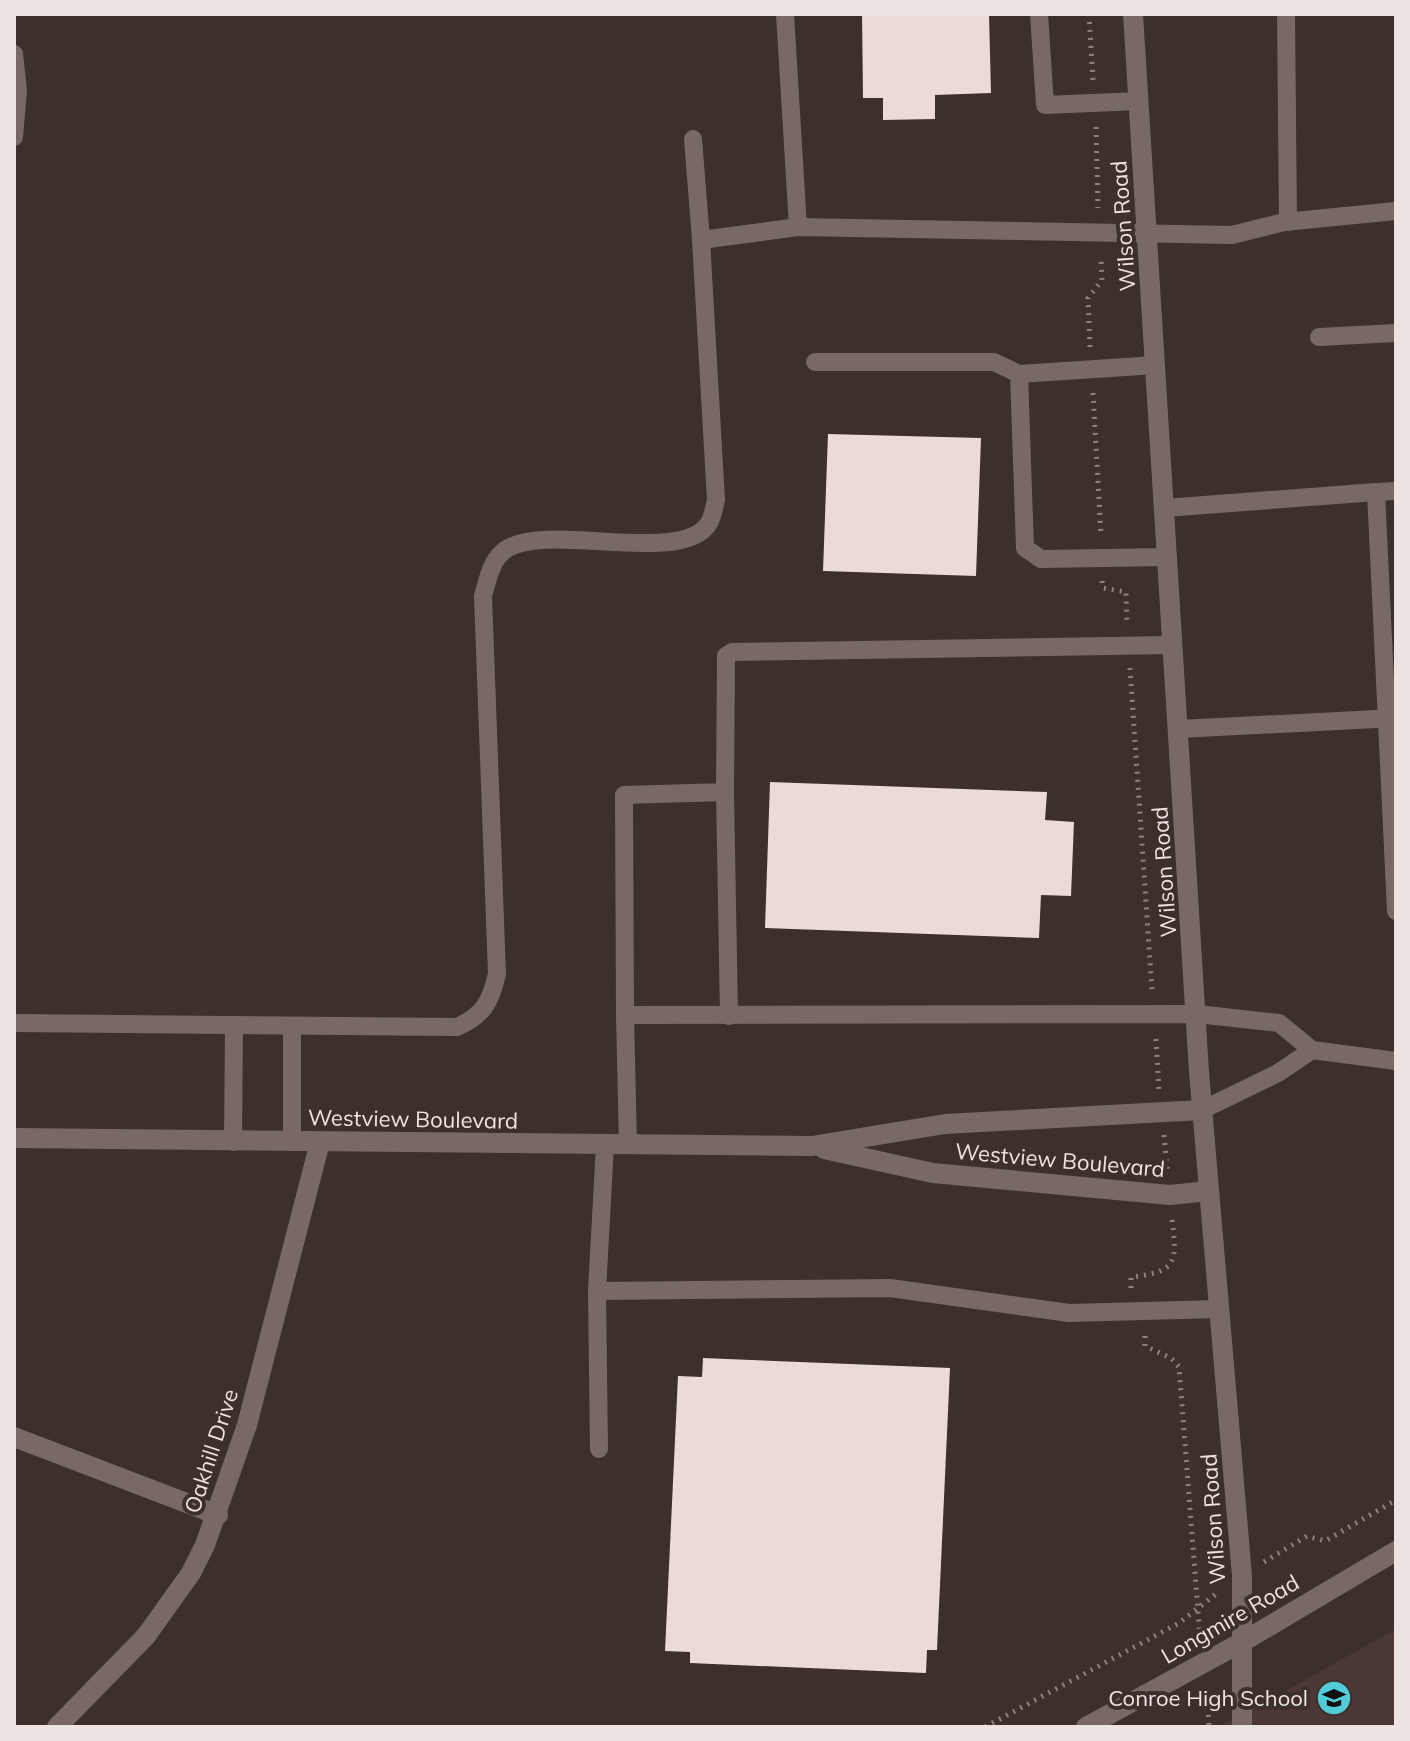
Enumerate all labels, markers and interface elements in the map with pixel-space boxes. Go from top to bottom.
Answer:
street label: Wilson Road [1104,160,1142,292]
street label: Wilson Road [1145,806,1183,938]
street label: Westview Boulevard [308,1103,518,1135]
street label: Westview Boulevard [954,1137,1166,1183]
street label: Oakhill Drive [178,1385,244,1517]
street label: Wilson Road [1194,1453,1232,1585]
street label: Longmire Road [1156,1568,1304,1670]
school or university icon: Conroe High School [1315,1679,1353,1717]
place label: Conroe High School [1108,1684,1308,1712]

